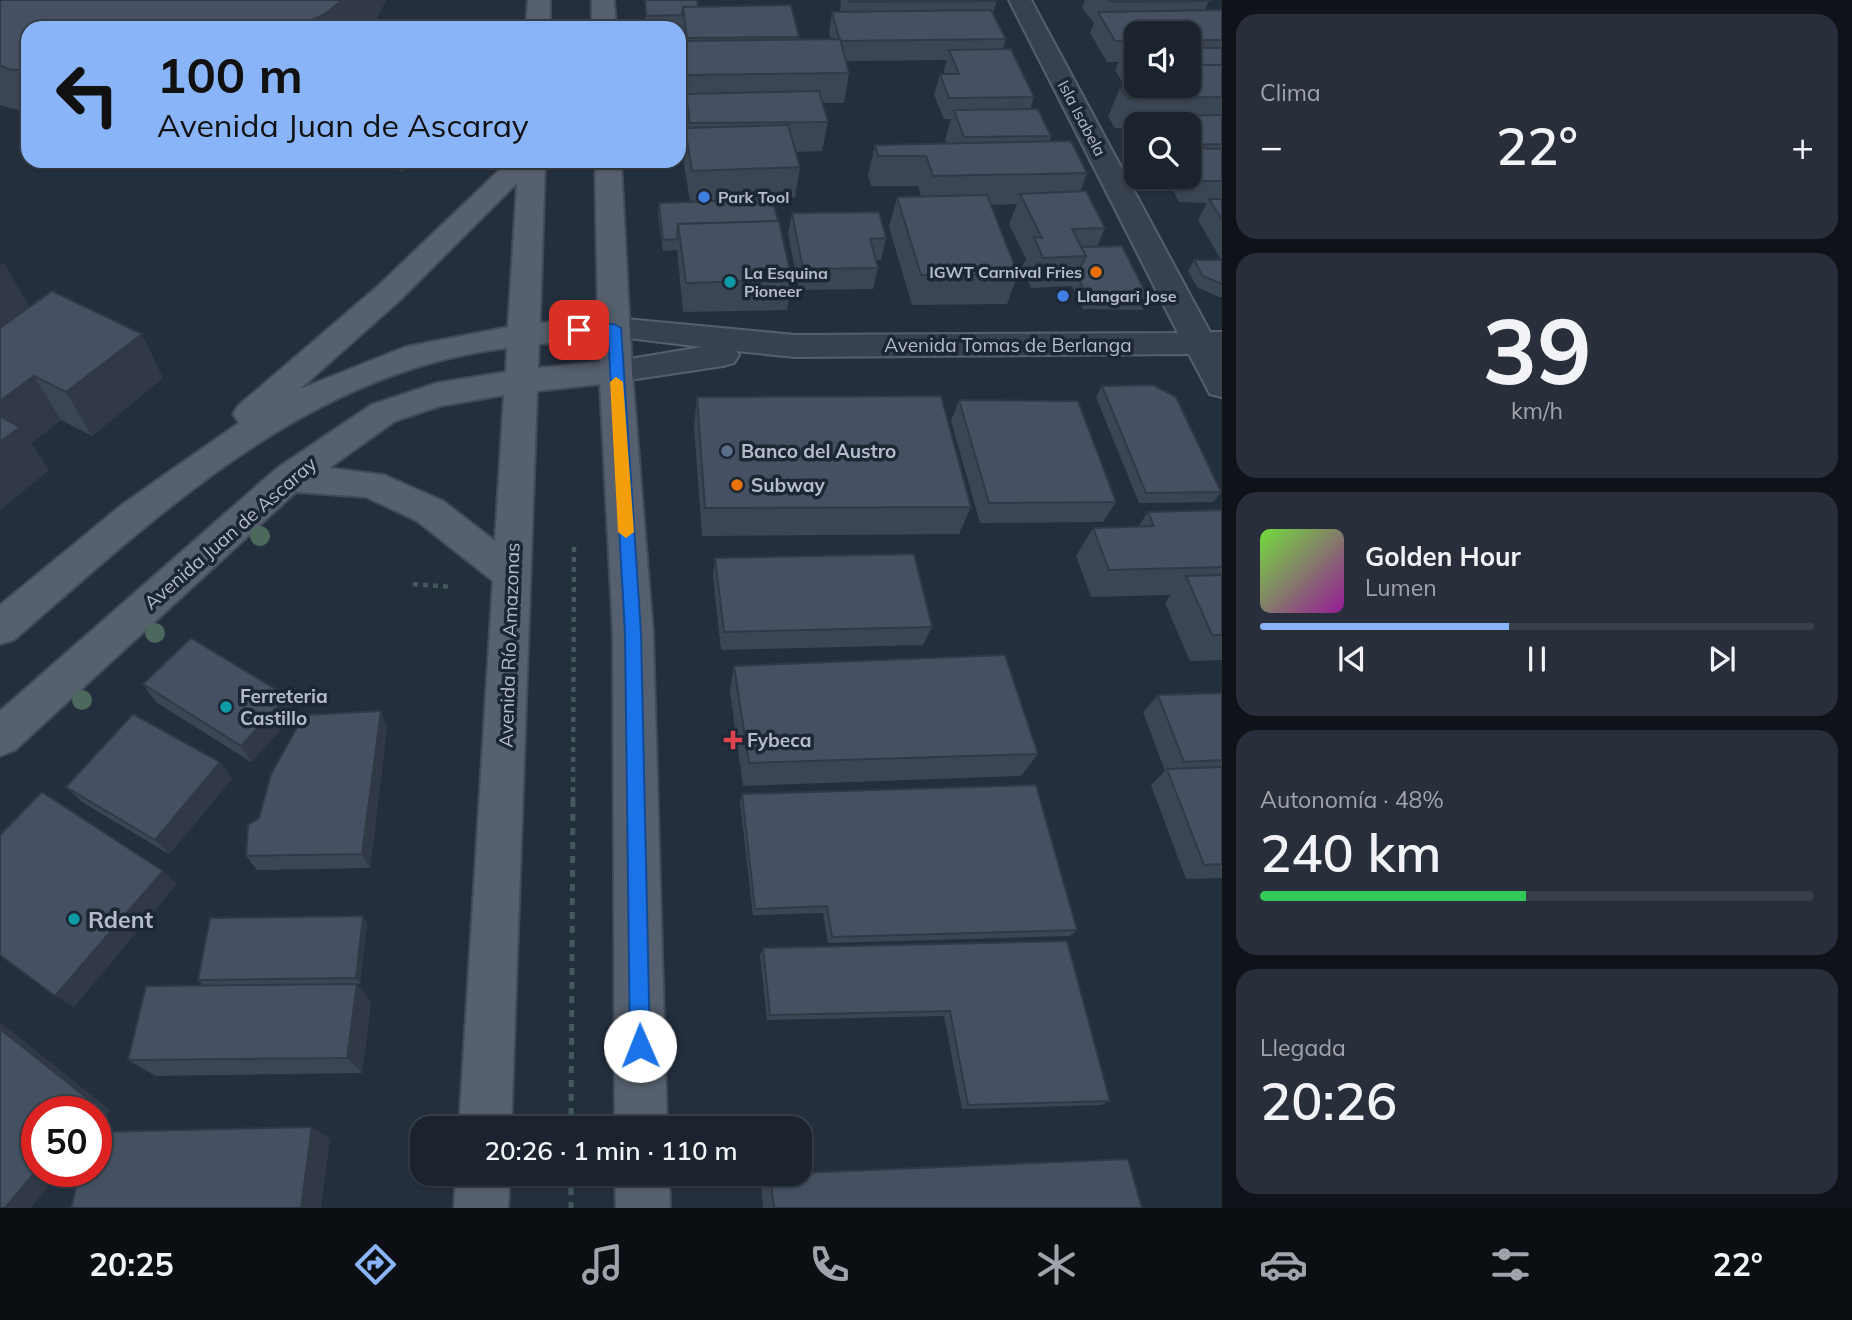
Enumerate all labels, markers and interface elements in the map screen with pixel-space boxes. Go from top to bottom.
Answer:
map controls [1124,21,1201,189]
button: sound [1124,21,1201,98]
text: 100 m [157,44,303,105]
icon: left [42,49,133,140]
street label: Isla Isabela [1054,77,1110,159]
text: Clima [1260,78,1321,107]
text: Avenida Juan de Ascaray [157,105,529,145]
button: search [1124,112,1201,189]
text: 22° [1496,113,1578,178]
text: − [1260,122,1283,170]
text: + [1791,122,1814,170]
place label: Park Tool [718,187,790,207]
marker: Park Tool [696,189,712,205]
place label: IGWT Carnival Fries [929,262,1082,282]
place label: La Esquina Pioneer [744,263,828,301]
marker: IGWT Carnival Fries [1088,264,1104,280]
marker: La Esquina Pioneer [722,274,738,290]
place label: Llangari Jose [1077,286,1177,306]
marker: Llangari Jose [1055,288,1071,304]
text: 39 [1482,293,1592,407]
pin [549,300,609,360]
icon: arrive [560,311,598,349]
street label: Avenida Tomas de Berlanga [884,333,1132,357]
text: km/h [1511,396,1563,425]
place label: Banco del Austro [741,439,896,463]
marker: Banco del Austro [719,443,735,459]
street label: Avenida Juan de Ascaray [139,452,321,614]
place label: Subway [751,473,825,497]
marker: Subway [729,477,745,493]
text: Golden Hour [1365,540,1521,573]
street label: Avenida Río Amazonas [493,542,525,748]
text: Lumen [1365,573,1437,602]
icon: previous [1333,640,1371,678]
icon: pause [1518,640,1556,678]
icon: next [1703,640,1741,678]
place label: Ferreteria Castillo [240,684,328,730]
marker: Ferreteria Castillo [218,699,234,715]
place label: Fybeca [747,728,812,752]
marker: Fybeca [725,732,741,748]
text: Autonomía · 48% [1260,785,1444,814]
text: 240 km [1260,820,1441,885]
place label: Rdent [88,905,154,934]
marker: Rdent [66,911,82,927]
position arrow [603,1009,677,1083]
text: Llegada [1260,1033,1346,1062]
text: 20:26 [1260,1068,1397,1133]
speed limit sign: 50 [21,1096,112,1187]
text: 20:26 · 1 min · 110 m [484,1134,738,1167]
icon: directions [351,1240,400,1289]
icon: music [578,1240,627,1289]
icon: phone [805,1240,854,1289]
icon: climate [1032,1240,1081,1289]
icon: car [1259,1240,1308,1289]
icon: filters [1486,1240,1535,1289]
text: 20:25 [89,1244,174,1284]
text: 22° [1712,1244,1763,1284]

